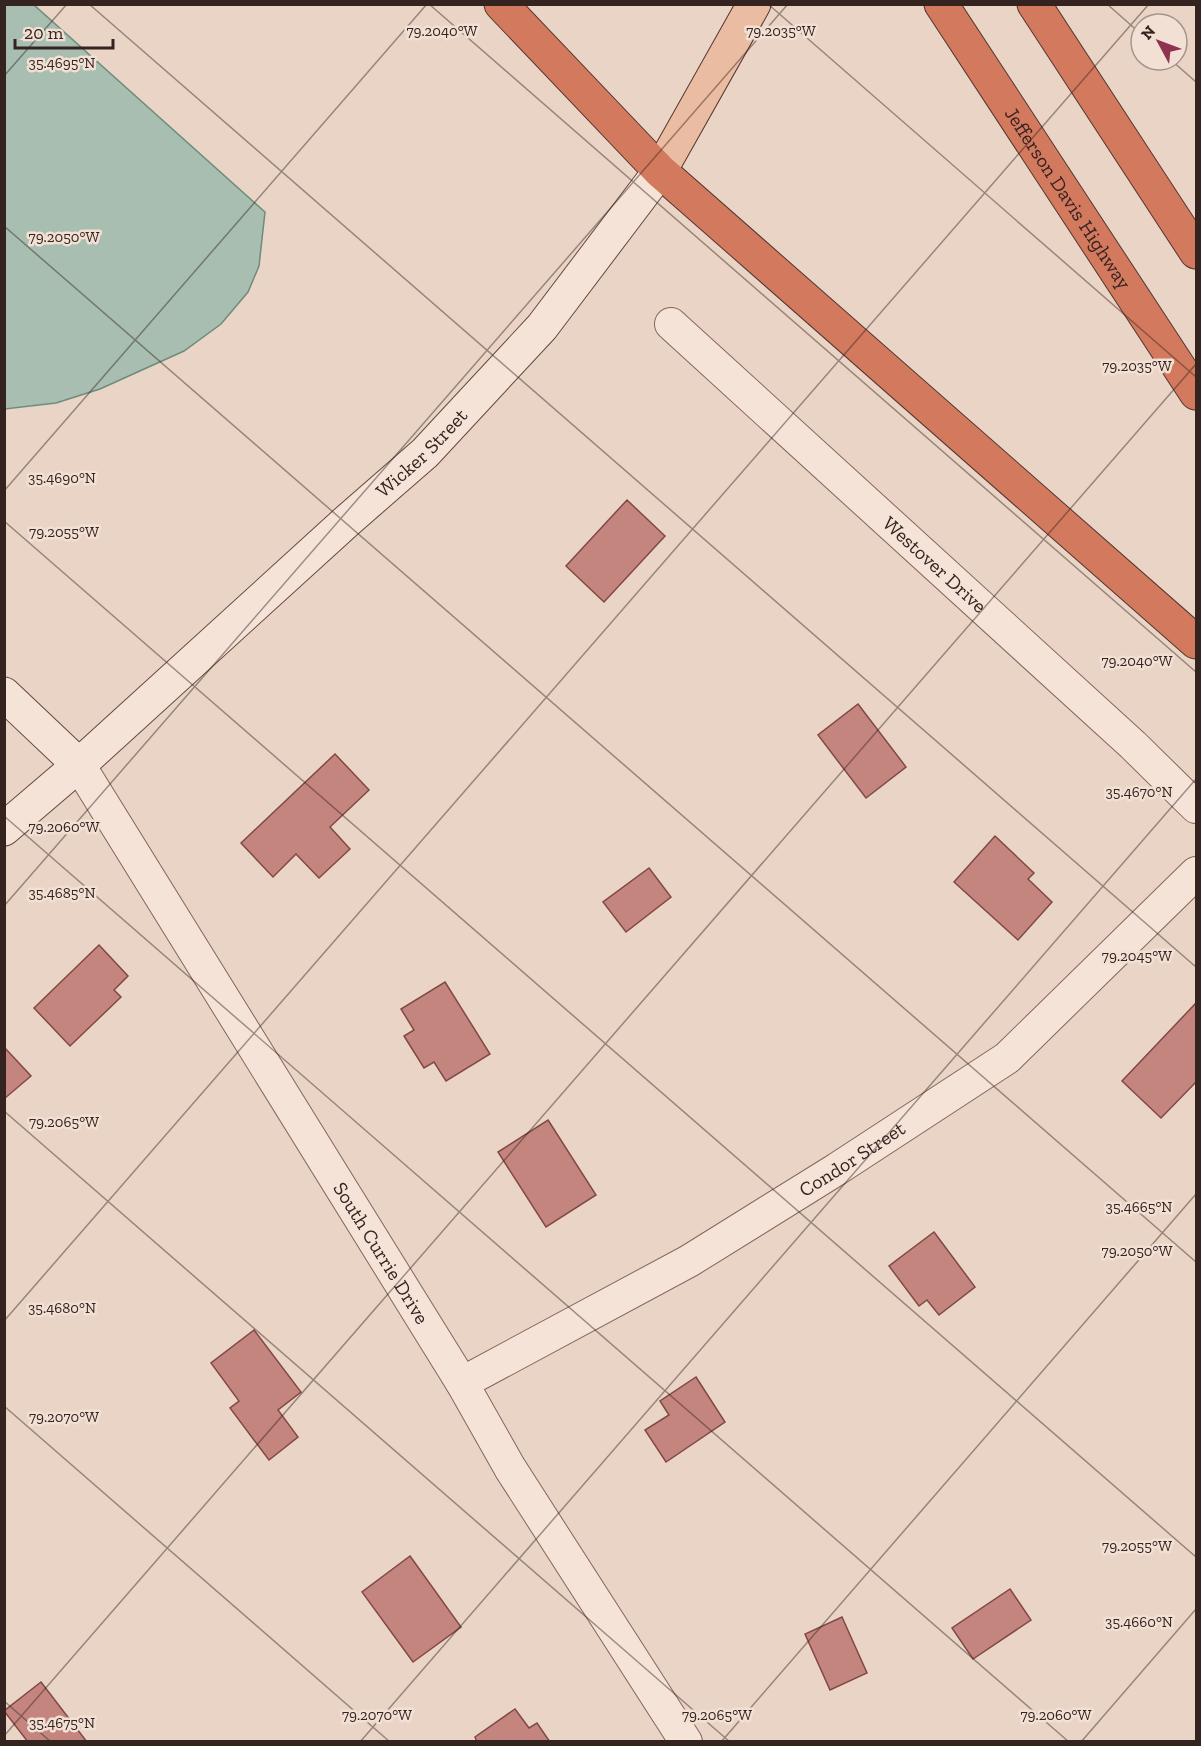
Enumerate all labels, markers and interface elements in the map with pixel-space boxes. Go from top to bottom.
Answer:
scale bar [15,12,112,50]
north arrow [1129,12,1189,72]
text: 20 m [24,22,64,44]
text: 79.2040°W [406,22,478,40]
text: 79.2035°W [746,22,816,40]
text: N [1137,22,1159,43]
text: 35.4695°N [29,54,95,72]
street label: Jefferson Davis Highway [1000,102,1137,294]
text: 79.2050°W [29,228,99,246]
text: 79.2035°W [1102,357,1172,375]
street label: Wicker Street [371,403,473,502]
text: 35.4690°N [28,469,96,487]
street label: Westover Drive [878,511,992,618]
text: 79.2055°W [29,523,99,541]
text: 79.2040°W [1101,652,1173,670]
text: 35.4670°N [1106,783,1172,801]
text: 79.2060°W [28,818,100,836]
text: 35.4685°N [29,884,96,902]
text: 79.2045°W [1102,947,1172,965]
text: 79.2065°W [29,1113,99,1131]
street label: Condor Street [794,1116,910,1202]
street label: South Currie Drive [328,1177,434,1328]
text: 35.4665°N [1106,1198,1172,1216]
text: 79.2050°W [1102,1242,1172,1260]
text: 35.4680°N [28,1299,96,1317]
text: 79.2070°W [29,1408,99,1426]
text: 79.2055°W [1102,1537,1172,1555]
text: 35.4660°N [1105,1613,1173,1631]
text: 79.2070°W [342,1706,412,1724]
text: 79.2065°W [682,1706,752,1724]
text: 79.2060°W [1020,1706,1092,1724]
text: 35.4675°N [29,1714,95,1732]

